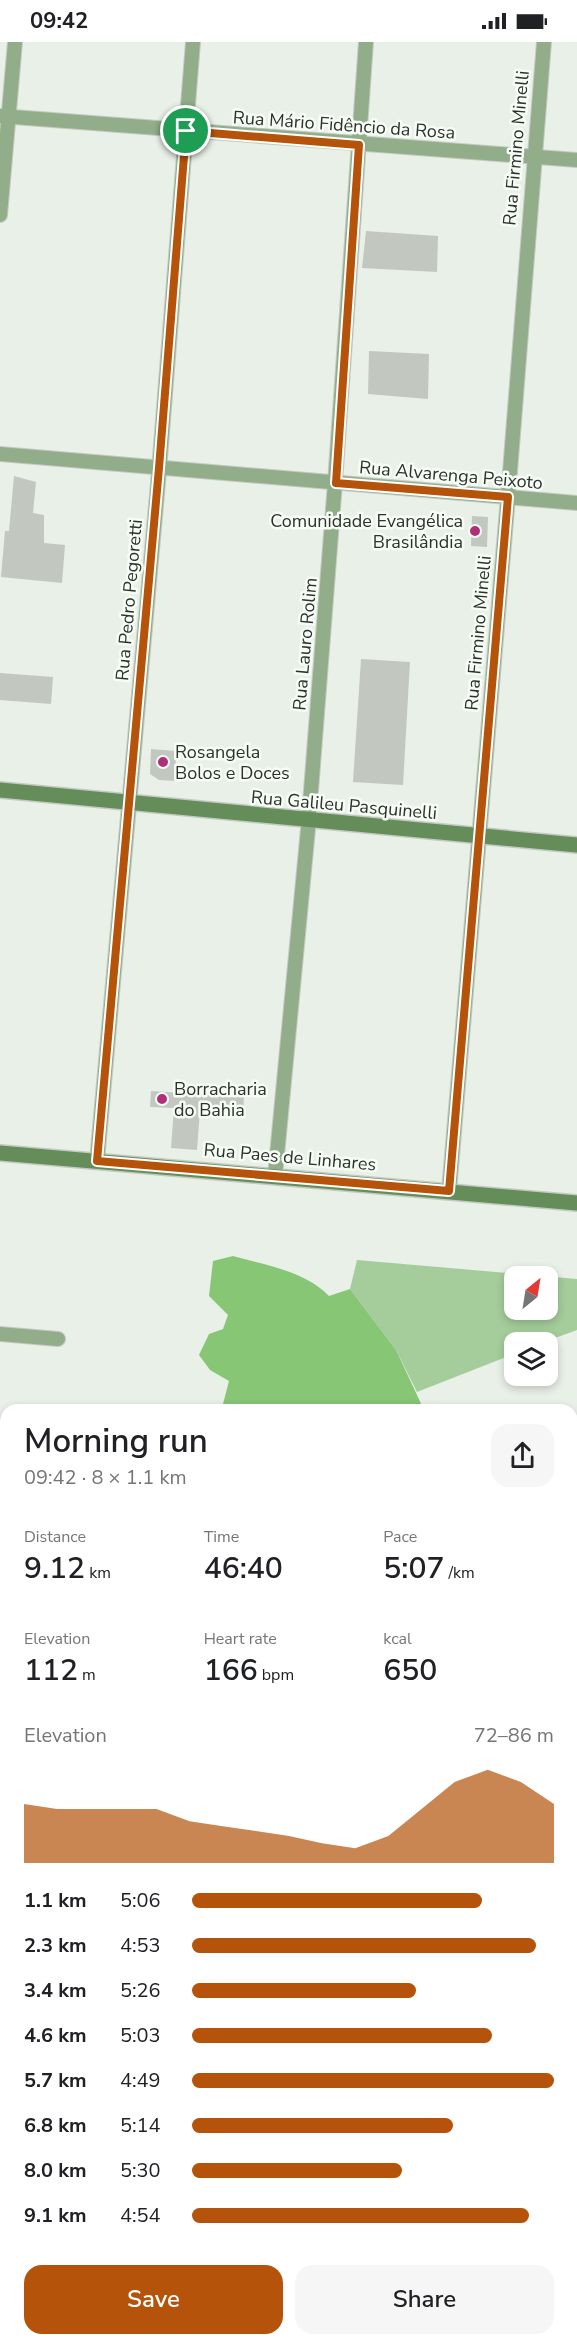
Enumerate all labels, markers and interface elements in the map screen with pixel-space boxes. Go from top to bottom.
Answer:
text: 09:42 [30,6,88,36]
street label: Rua Firmino Minelli [497,70,535,226]
pin [160,105,211,156]
street label: Rua Mário Fidêncio da Rosa [232,105,456,145]
icon: arrive [169,114,202,147]
street label: Rua Alvarenga Peixoto [358,455,544,495]
place label: Comunidade Evangélica Brasilândia [270,509,463,554]
street label: Rua Pedro Pegoretti [110,518,148,682]
marker: Comunidade Evangélica Brasilândia [468,524,482,538]
street label: Rua Firmino Minelli [459,555,497,711]
street label: Rua Lauro Rolim [287,576,323,712]
place label: Rosangela Bolos e Doces [175,740,290,785]
marker: Rosangela Bolos e Doces [156,755,170,769]
street label: Rua Galileu Pasquinelli [250,785,438,825]
place label: Borracharia do Bahia [174,1077,267,1122]
marker: Borracharia do Bahia [155,1092,169,1106]
street label: Rua Paes de Linhares [203,1138,377,1176]
north arrow [504,1266,558,1320]
map controls [504,1266,558,1386]
button: layers [504,1332,558,1386]
text: Morning run [24,1419,208,1464]
button: share [491,1424,554,1487]
text: 09:42 · 8 × 1.1 km [24,1464,187,1491]
text: Distance [24,1526,86,1548]
text: Time [204,1526,239,1548]
text: Pace [383,1526,417,1548]
text: 9.12 [24,1548,85,1589]
text: 46:40 [204,1548,283,1589]
text: 5:07 [383,1548,444,1589]
text: km [85,1562,111,1584]
text: /km [444,1562,475,1584]
text: Elevation [24,1628,90,1650]
text: Heart rate [204,1628,277,1650]
text: kcal [383,1628,412,1650]
text: 112 [24,1650,78,1691]
text: 166 [204,1650,258,1691]
text: 650 [383,1650,437,1691]
text: m [78,1664,96,1686]
text: bpm [258,1664,294,1686]
text: Elevation [24,1722,107,1749]
text: 72–86 m [474,1722,554,1749]
text: 1.1 km [24,1887,87,1914]
text: 5:06 [120,1887,161,1914]
text: 2.3 km [24,1932,87,1959]
text: 4:53 [120,1932,161,1959]
text: 3.4 km [24,1977,87,2004]
text: 5:26 [120,1977,161,2004]
text: 4.6 km [24,2022,87,2049]
text: 5:03 [120,2022,161,2049]
text: 5.7 km [24,2067,87,2094]
text: 4:49 [120,2067,161,2094]
text: 6.8 km [24,2112,87,2139]
text: 5:14 [120,2112,161,2139]
text: 8.0 km [24,2157,87,2184]
text: 5:30 [120,2157,161,2184]
text: 9.1 km [24,2202,87,2229]
text: 4:54 [120,2202,161,2229]
button: Save [24,2265,283,2334]
button: Share [295,2265,554,2334]

